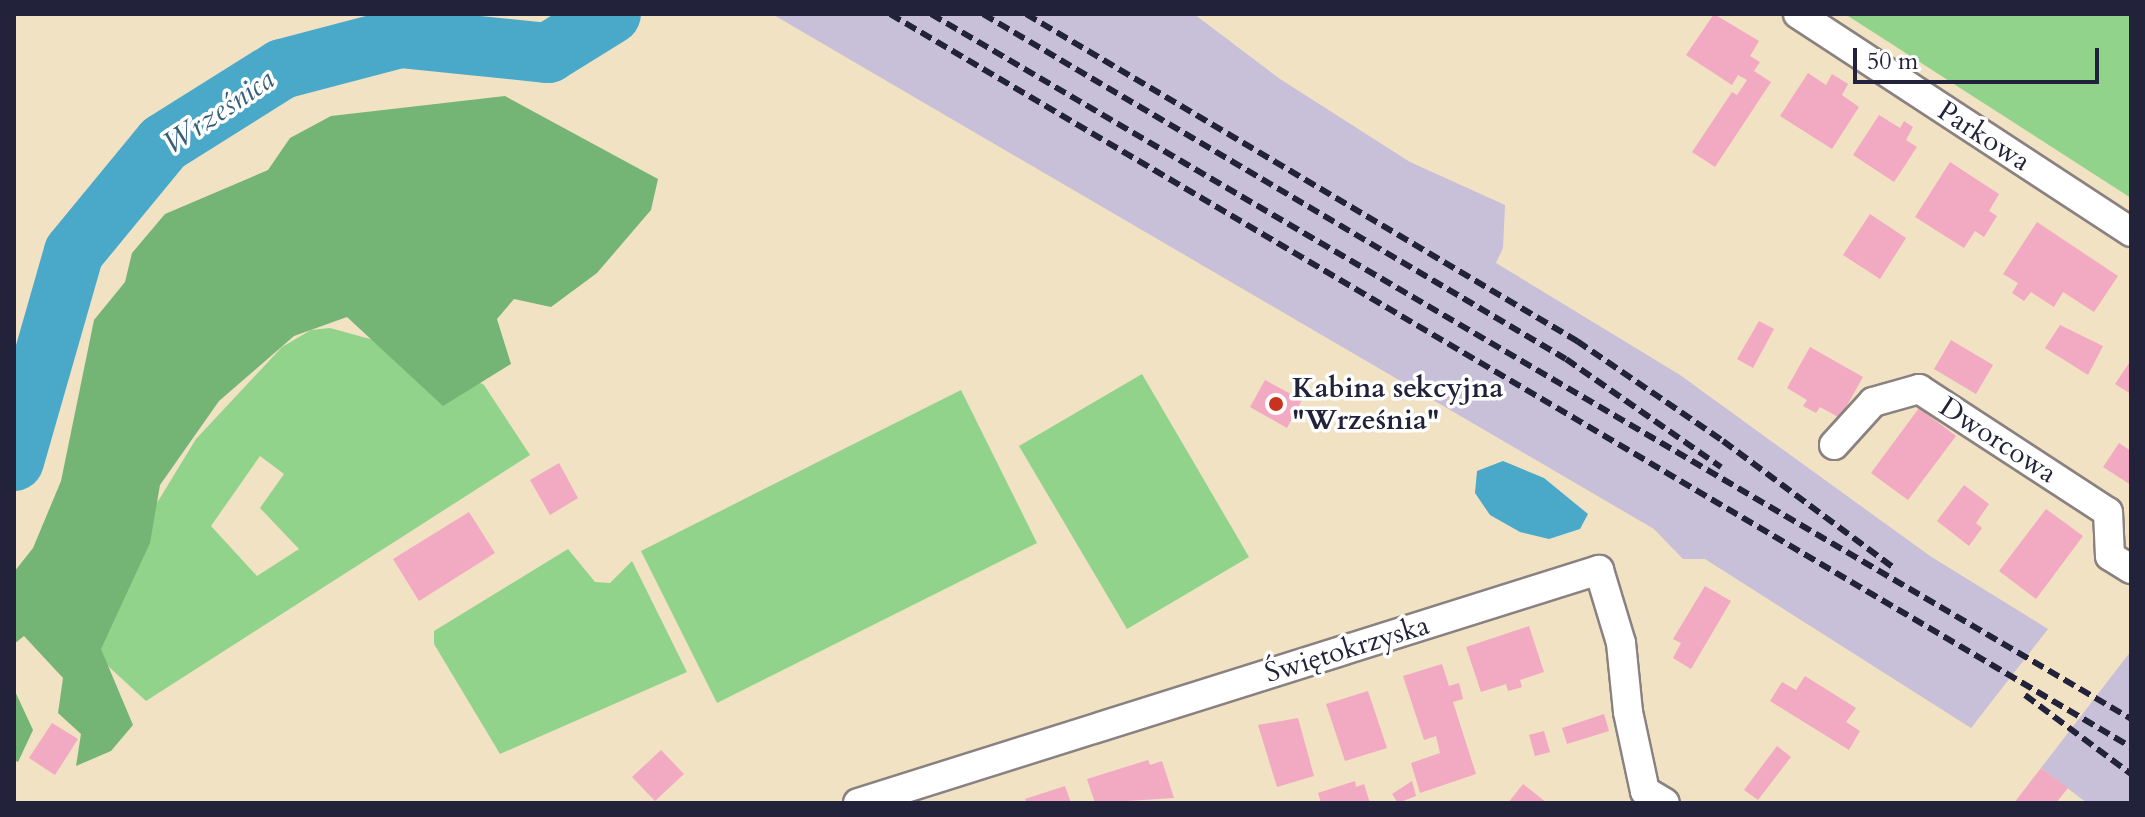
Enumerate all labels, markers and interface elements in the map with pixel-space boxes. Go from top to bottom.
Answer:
scale bar [1857,32,2103,82]
text: 50 m [1867,45,1918,78]
water label: Wrześnica [157,62,281,162]
street label: Parkowa [1931,94,2037,178]
place label: Kabina sekcyjna "Września" [1292,371,1503,437]
street label: Dworcowa [1933,390,2063,490]
marker: Kabina sekcyjna "Września" [1267,395,1285,413]
street label: Świętokrzyska [1261,608,1433,690]

